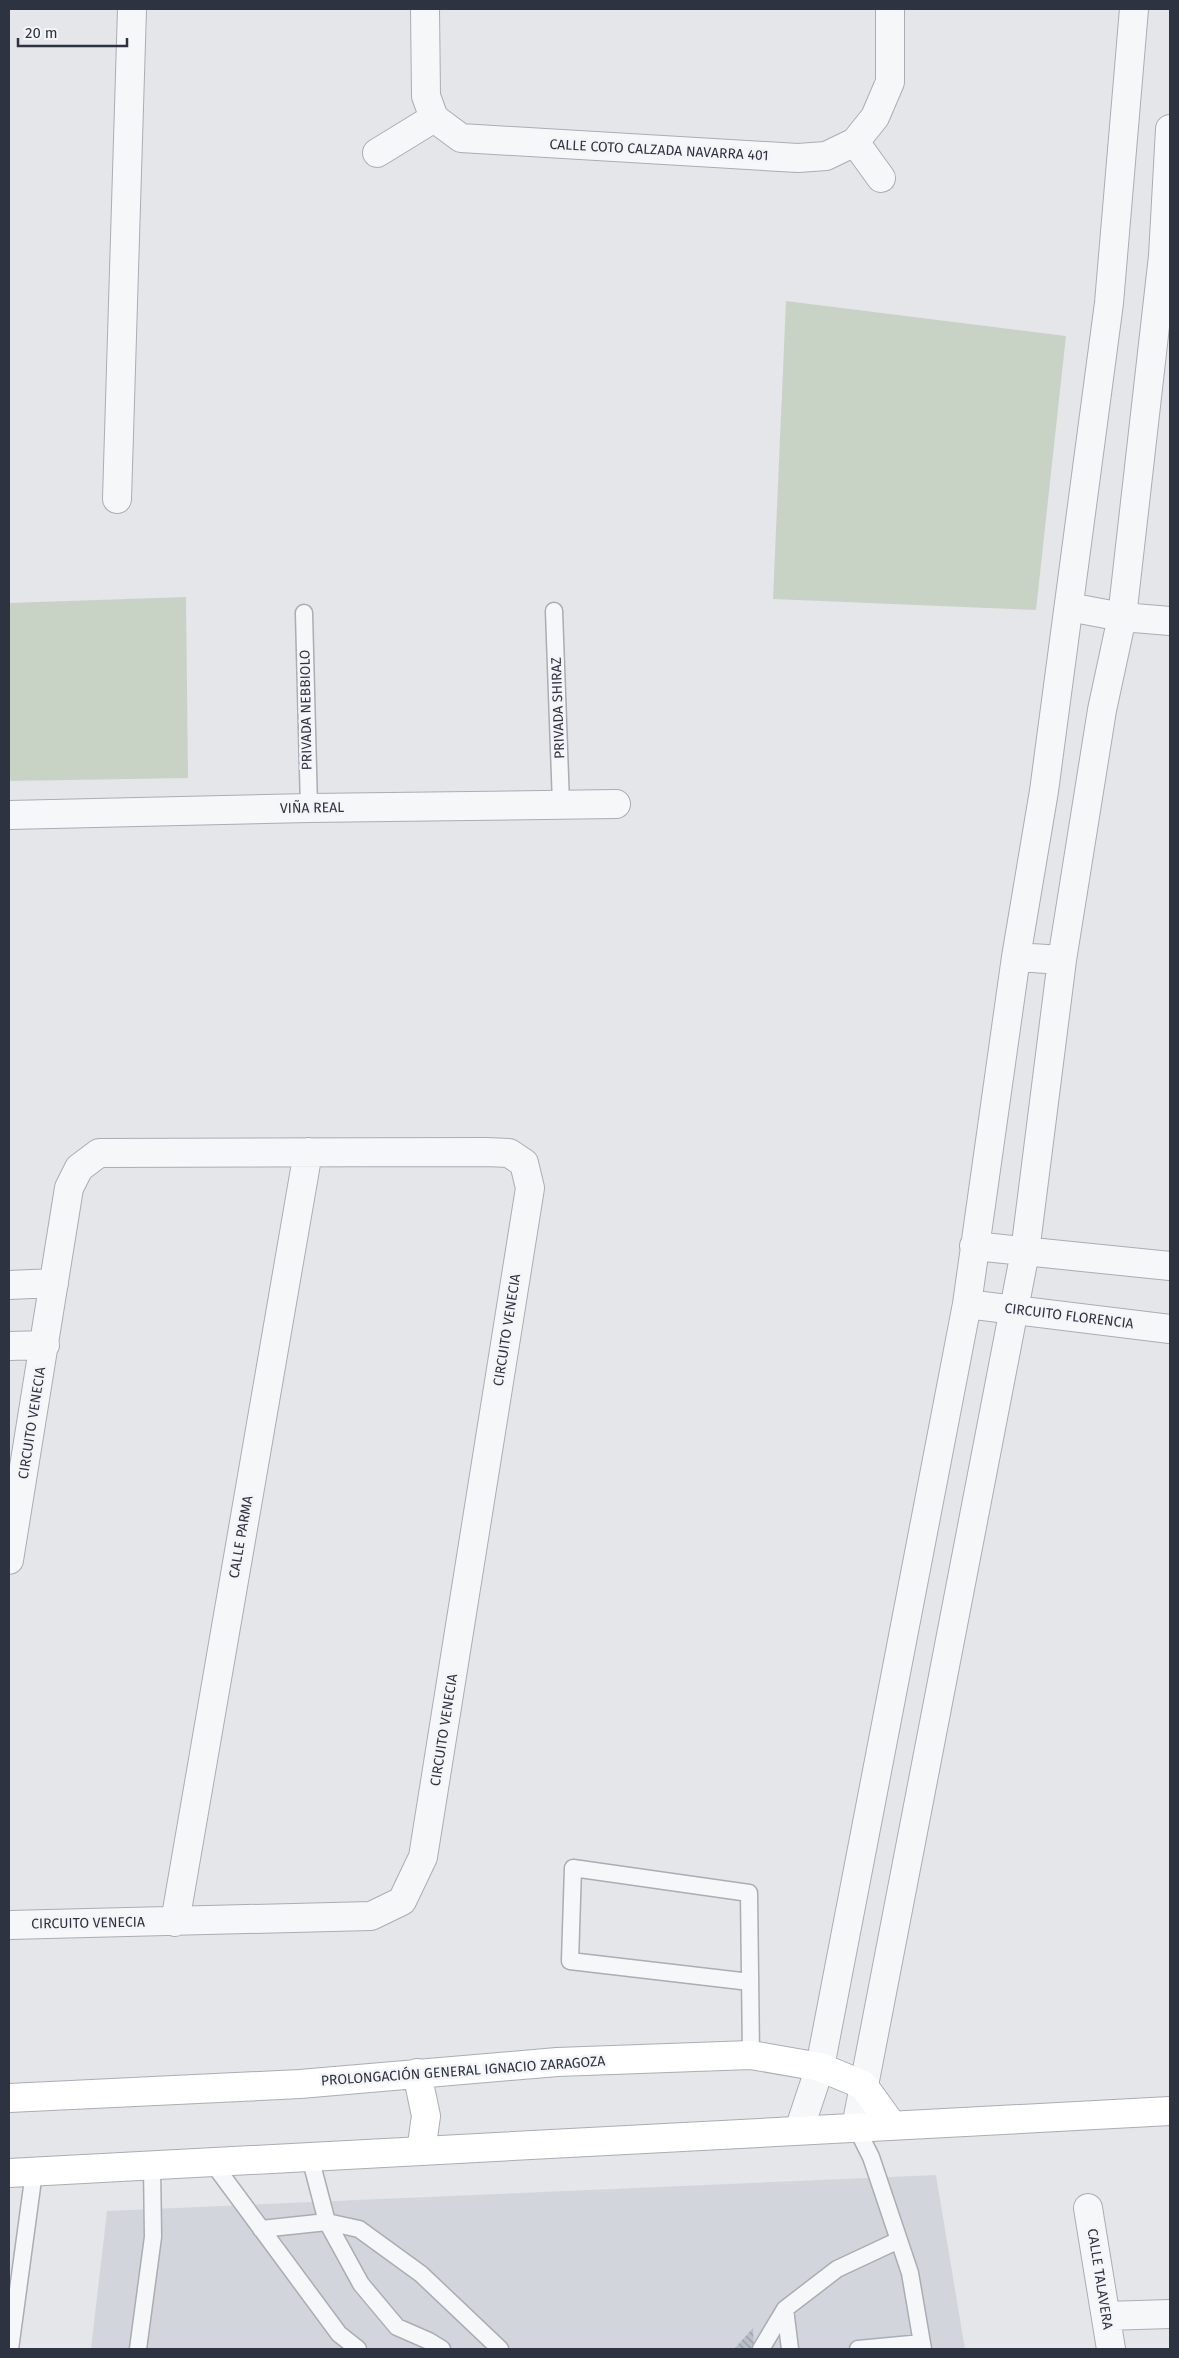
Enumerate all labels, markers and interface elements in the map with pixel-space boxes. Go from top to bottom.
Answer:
scale bar [18,15,126,47]
text: 20 m [25,24,58,42]
street label: CALLE COTO CALZADA NAVARRA 401 [549,136,769,164]
street label: PRIVADA NEBBIOLO [296,649,316,771]
street label: PRIVADA SHIRAZ [548,657,568,759]
street label: VIÑA REAL [280,799,344,817]
street label: CIRCUITO VENECIA [490,1273,524,1387]
street label: CIRCUITO FLORENCIA [1003,1300,1135,1332]
street label: CIRCUITO VENECIA [15,1366,49,1480]
street label: CALLE PARMA [225,1494,257,1580]
street label: CIRCUITO VENECIA [427,1673,461,1787]
street label: CIRCUITO VENECIA [31,1914,145,1932]
street label: PROLONGACIÓN GENERAL IGNACIO ZARAGOZA [320,2052,606,2089]
street label: CALLE TALAVERA [1084,2227,1116,2331]

